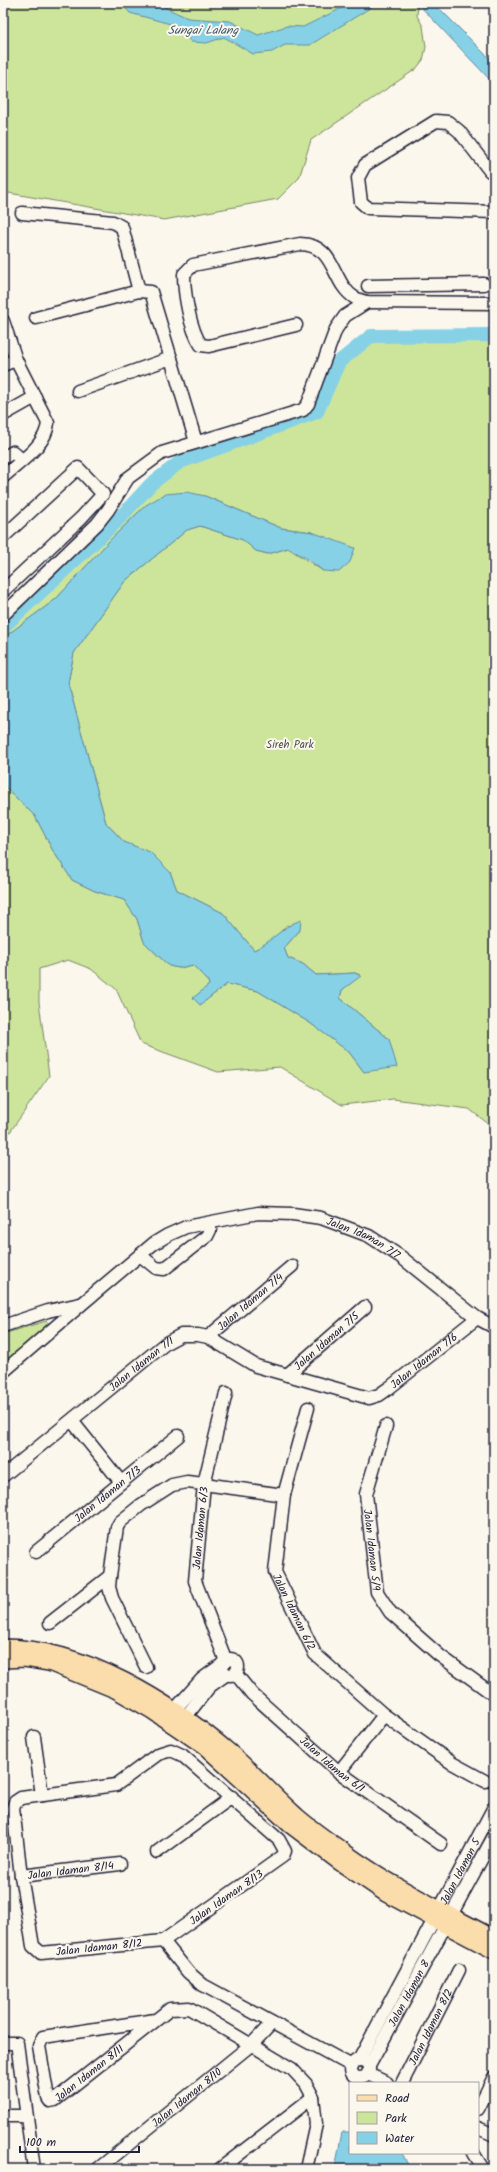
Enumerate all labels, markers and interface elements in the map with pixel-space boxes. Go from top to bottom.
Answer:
water label: Sungai Lalang [168,21,239,40]
park label: Sireh Park [266,736,314,754]
street label: Jalan Idaman 7/7 [324,1213,404,1265]
street label: Jalan Idaman 7/4 [214,1269,288,1336]
street label: Jalan Idaman 7/5 [290,1307,364,1375]
street label: Jalan Idaman 7/6 [387,1329,462,1394]
street label: Jalan Idaman 7/1 [105,1333,177,1396]
street label: Jalan Idaman 7/3 [70,1462,145,1528]
street label: Jalan Idaman 6/3 [188,1486,214,1570]
street label: Jalan Idaman 5/9 [358,1508,385,1592]
street label: Jalan Idaman 6/2 [267,1571,320,1654]
street label: Jalan Idaman 6/1 [295,1733,368,1798]
street label: Jalan Idaman 5 [436,1834,486,1908]
street label: Jalan Idaman 8/14 [27,1857,115,1885]
street label: Jalan Idaman 8/13 [186,1866,267,1930]
street label: Jalan Idaman 8/12 [55,1934,143,1961]
street label: Jalan Idaman 8 [384,1957,435,2030]
street label: Jalan Idaman 8/2 [404,1986,458,2069]
street label: Jalan Idaman 8/11 [51,2041,128,2107]
street label: Jalan Idaman 8/10 [148,2063,227,2132]
legend [349,2082,479,2154]
text: Road [385,2089,410,2108]
text: Park [385,2109,407,2128]
scale bar [20,2128,139,2154]
text: Water [385,2129,415,2148]
text: 100 m [26,2133,57,2152]

